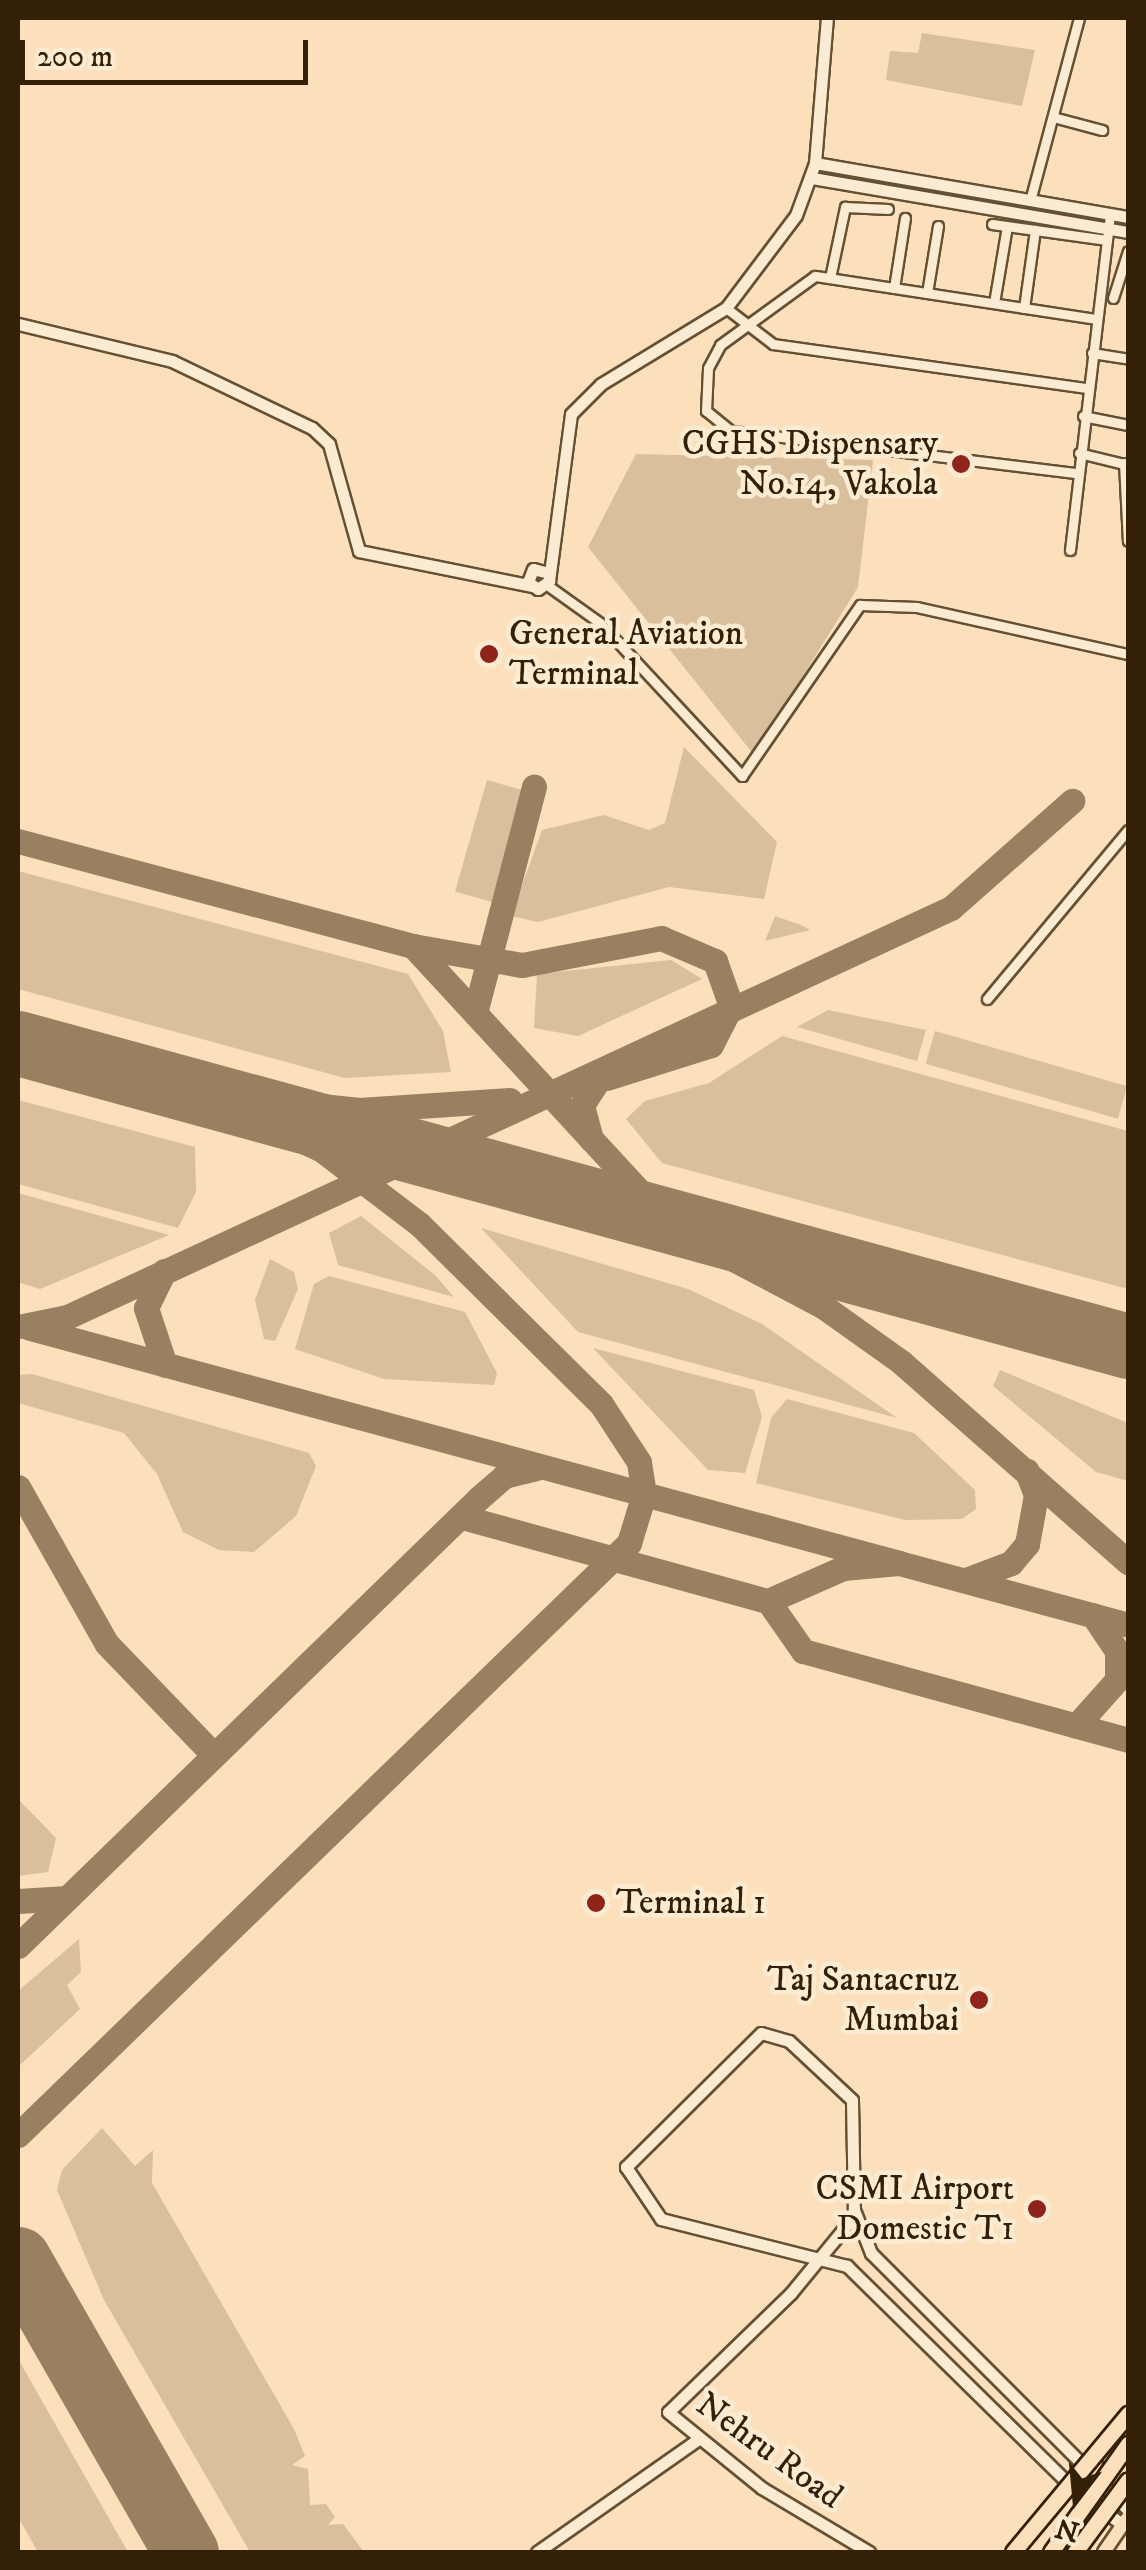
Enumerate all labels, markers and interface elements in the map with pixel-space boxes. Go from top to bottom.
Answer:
scale bar [25,20,312,82]
text: 200 m [37,39,113,76]
place label: CGHS Dispensary No.14, Vakola [682,423,938,505]
marker: CGHS Dispensary No.14, Vakola [948,451,974,477]
place label: General Aviation Terminal [509,613,743,695]
marker: General Aviation Terminal [478,643,500,665]
place label: Terminal 1 [616,1882,766,1924]
marker: Terminal 1 [585,1892,607,1914]
place label: Taj Santacruz Mumbai [767,1959,959,2041]
marker: Taj Santacruz Mumbai [968,1989,990,2011]
place label: CSMI Airport Domestic T1 [815,2168,1014,2250]
marker: CSMI Airport Domestic T1 [1024,2196,1050,2222]
street label: Nehru Road [688,2384,850,2518]
north arrow [1026,2450,1126,2550]
text: N [1052,2509,1083,2549]

